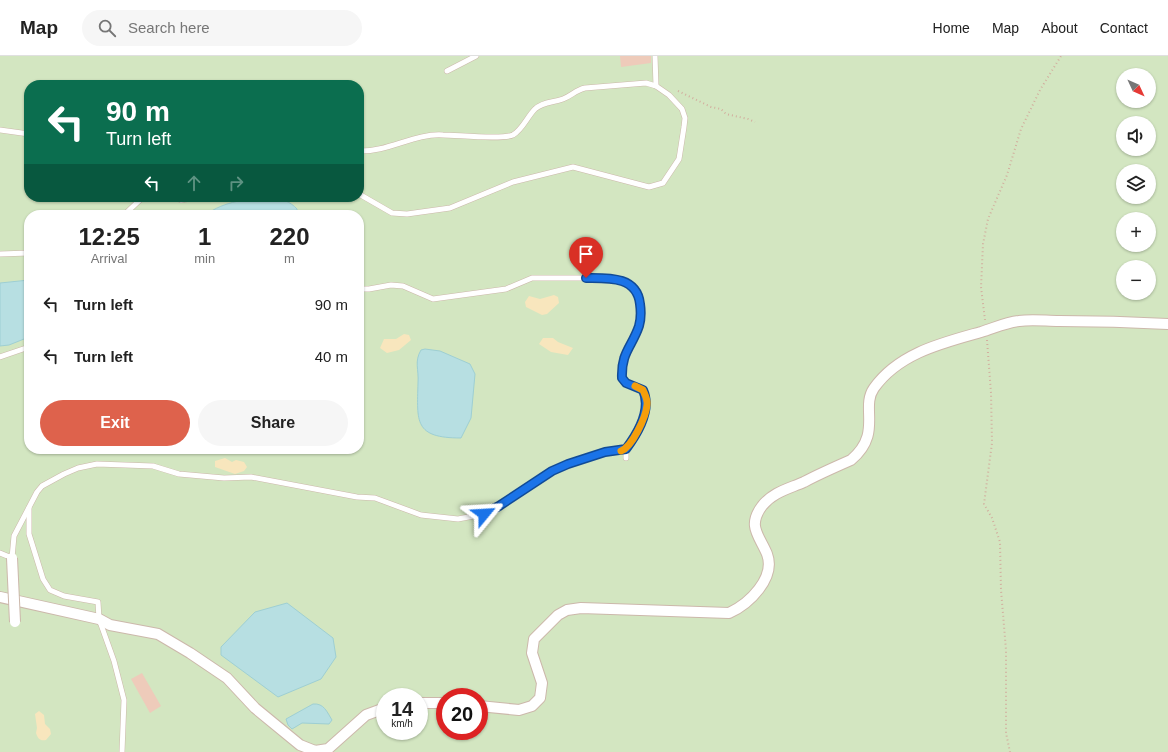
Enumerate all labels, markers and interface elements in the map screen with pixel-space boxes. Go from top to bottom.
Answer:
search box [82,10,362,46]
text: Map [20,17,58,38]
icon: search [96,17,118,39]
text: Search here [128,19,210,36]
text: Home [933,20,970,36]
text: Map [992,20,1019,36]
text: About [1041,20,1078,36]
text: Contact [1100,20,1148,36]
north arrow [1116,68,1156,108]
map controls [1116,68,1156,300]
icon: left [40,96,92,148]
text: 90 m [106,96,170,127]
button: sound [1116,116,1156,156]
text: Turn left [106,129,171,149]
button: layers [1116,164,1156,204]
icon: left [141,172,163,194]
icon: ahead [183,172,205,194]
icon: right [225,172,247,194]
button: + [1116,212,1156,252]
text: 12:25 [78,223,140,250]
text: 1 [198,223,211,250]
text: 220 [270,223,310,250]
pin [569,237,603,278]
icon: arrive [575,243,597,265]
text: Arrival [91,251,128,266]
text: min [194,251,215,266]
text: m [284,251,295,266]
button: − [1116,260,1156,300]
icon: left [40,293,62,315]
text: Turn left [74,296,133,313]
text: 90 m [315,296,348,313]
icon: left [40,345,62,367]
text: Turn left [74,348,133,365]
text: 40 m [315,348,348,365]
button: Exit [40,400,190,446]
button: Share [198,400,348,446]
position arrow [463,493,505,535]
speed limit sign: 20 [436,688,488,740]
text: 14 [391,698,413,720]
text: km/h [391,718,413,729]

